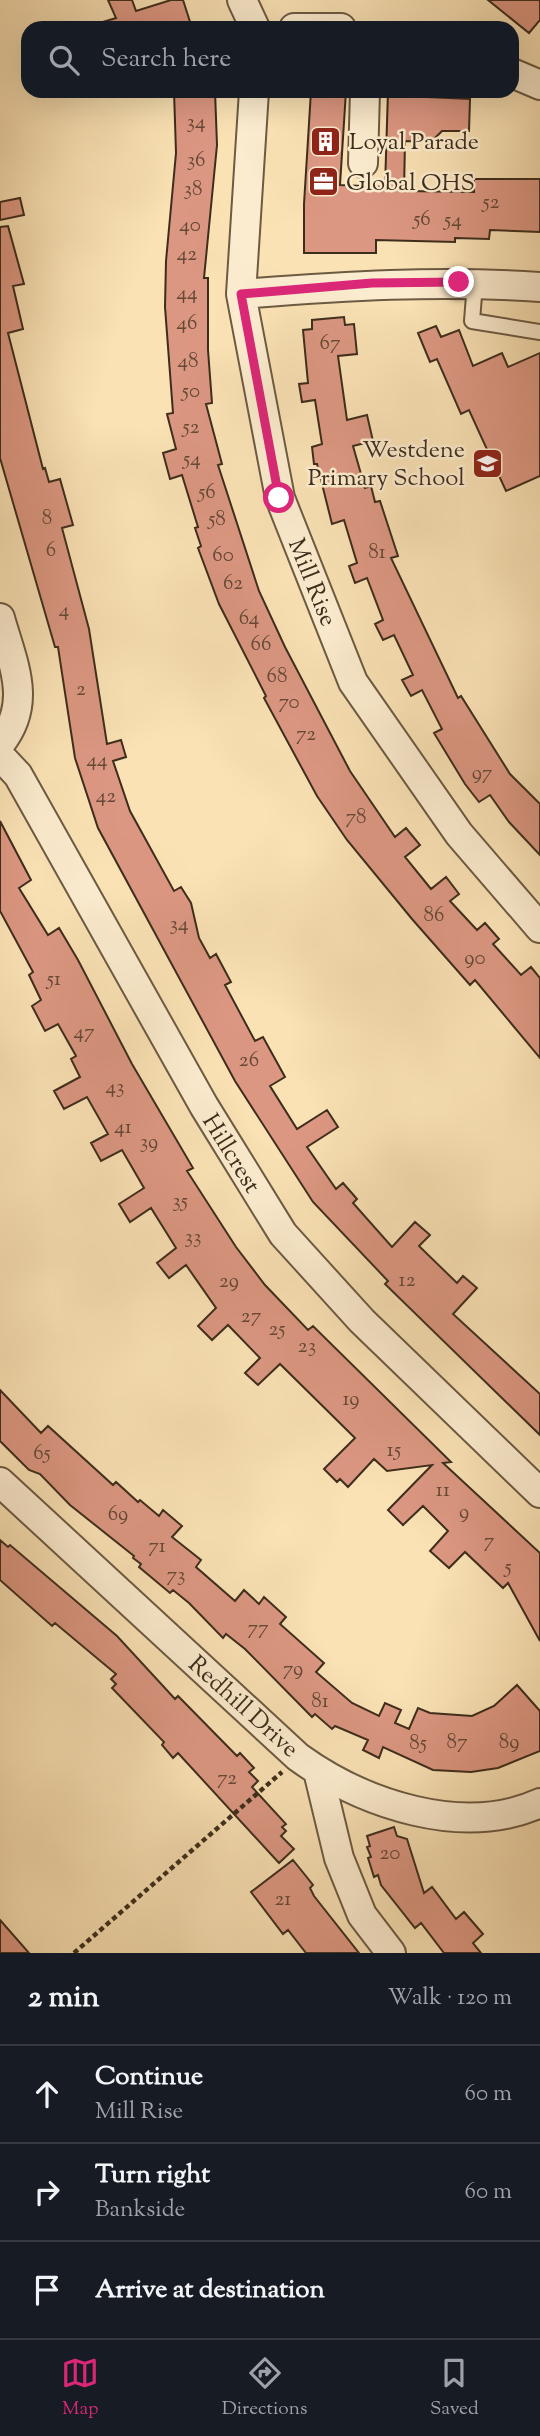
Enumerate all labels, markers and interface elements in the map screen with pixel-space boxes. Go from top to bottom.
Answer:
search box [21,21,519,98]
icon: search [45,41,83,79]
text: Search here [101,41,231,78]
house number: 34 [186,108,206,138]
building icon: Loyal Parade [309,124,343,158]
place label: Loyal Parade [349,126,479,160]
house number: 36 [187,146,205,176]
office icon: Global OHS [306,165,340,199]
place label: Global OHS [346,167,475,201]
house number: 38 [184,175,202,205]
house number: 52 [481,188,500,218]
house number: 56 [412,205,431,235]
house number: 54 [443,206,462,236]
house number: 40 [179,211,201,241]
house number: 42 [177,240,197,270]
route end [443,266,474,297]
house number: 44 [176,279,198,309]
house number: 46 [177,309,197,339]
house number: 67 [320,329,341,359]
house number: 48 [177,347,199,377]
house number: 50 [181,377,200,407]
house number: 52 [181,413,200,443]
place label: Westdene Primary School [308,434,465,496]
house number: 54 [182,445,201,475]
school or university icon: Westdene Primary School [471,446,505,480]
house number: 56 [197,478,216,508]
route start [263,482,294,513]
house number: 8 [42,504,52,534]
house number: 58 [207,505,226,535]
street label: Mill Rise [278,534,344,632]
house number: 6 [46,536,56,566]
house number: 81 [368,538,386,568]
house number: 60 [212,541,234,571]
house number: 62 [223,569,243,599]
house number: 4 [59,596,69,626]
house number: 64 [239,604,259,634]
house number: 66 [251,630,271,660]
house number: 68 [267,662,287,692]
house number: 2 [76,675,86,705]
house number: 70 [278,688,300,718]
house number: 72 [296,720,316,750]
house number: 44 [86,746,108,776]
house number: 97 [472,759,493,789]
house number: 42 [96,782,116,812]
house number: 78 [345,803,367,833]
house number: 86 [424,901,444,931]
house number: 34 [169,910,189,940]
house number: 90 [464,944,486,974]
house number: 51 [46,965,61,995]
house number: 47 [73,1018,95,1048]
house number: 26 [239,1046,259,1076]
house number: 43 [105,1073,125,1103]
street label: Hillcrest [193,1108,268,1200]
house number: 41 [114,1113,132,1143]
house number: 39 [140,1128,158,1158]
house number: 35 [172,1187,188,1217]
house number: 33 [185,1223,201,1253]
house number: 12 [399,1266,416,1296]
house number: 29 [219,1267,239,1297]
house number: 27 [241,1302,262,1332]
house number: 25 [268,1315,286,1345]
house number: 23 [298,1332,316,1362]
house number: 19 [342,1385,360,1415]
house number: 15 [387,1436,401,1466]
house number: 65 [33,1439,51,1469]
house number: 11 [436,1476,450,1506]
house number: 9 [459,1498,469,1528]
house number: 69 [108,1500,128,1530]
house number: 7 [484,1527,495,1557]
house number: 71 [148,1532,166,1562]
house number: 5 [503,1553,512,1583]
house number: 73 [166,1561,186,1591]
house number: 77 [247,1614,269,1644]
street label: Redhill Drive [180,1649,305,1766]
house number: 79 [283,1655,303,1685]
house number: 81 [311,1687,329,1717]
house number: 87 [446,1728,468,1758]
house number: 89 [499,1728,519,1758]
house number: 85 [409,1729,427,1759]
house number: 72 [217,1764,237,1794]
house number: 20 [380,1839,400,1869]
house number: 21 [275,1885,291,1915]
text: 2 min [28,1977,100,2020]
text: Walk · 120 m [388,1982,512,2015]
text: Continue [95,2059,203,2096]
icon: ahead [28,2075,66,2113]
text: 60 m [464,2078,512,2111]
text: Mill Rise [95,2096,183,2129]
text: Turn right [95,2157,210,2194]
icon: right [28,2173,66,2211]
text: 60 m [464,2176,512,2209]
text: Bankside [95,2194,185,2227]
icon: arrive [28,2271,66,2309]
text: Arrive at destination [95,2272,325,2309]
tab: Map [61,2354,99,2423]
tab: Directions [222,2354,307,2423]
tab: Saved [430,2354,479,2423]

